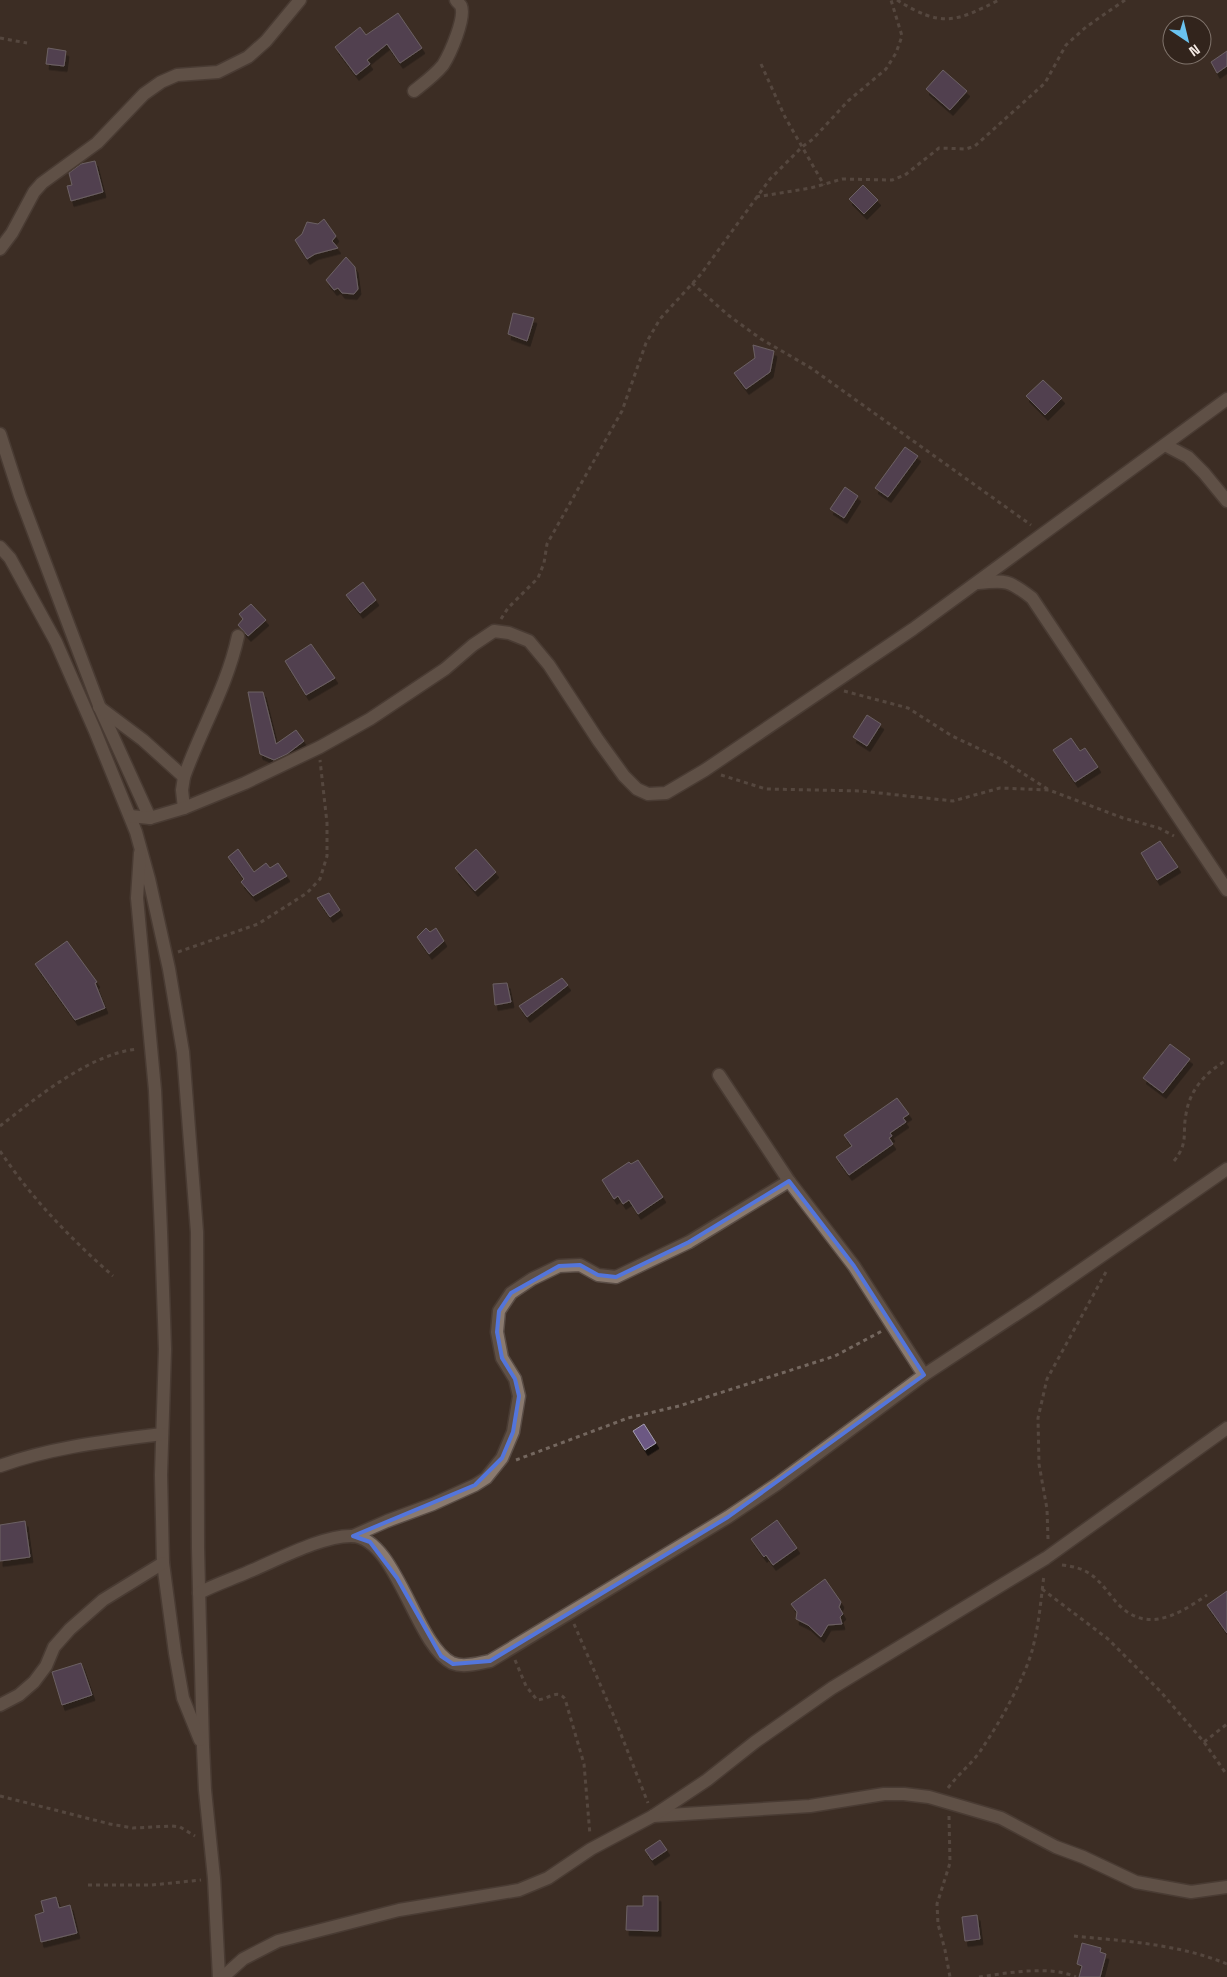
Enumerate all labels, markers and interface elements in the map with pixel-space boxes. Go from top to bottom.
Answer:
north arrow [1162,15,1212,65]
text: N [1185,41,1203,61]

